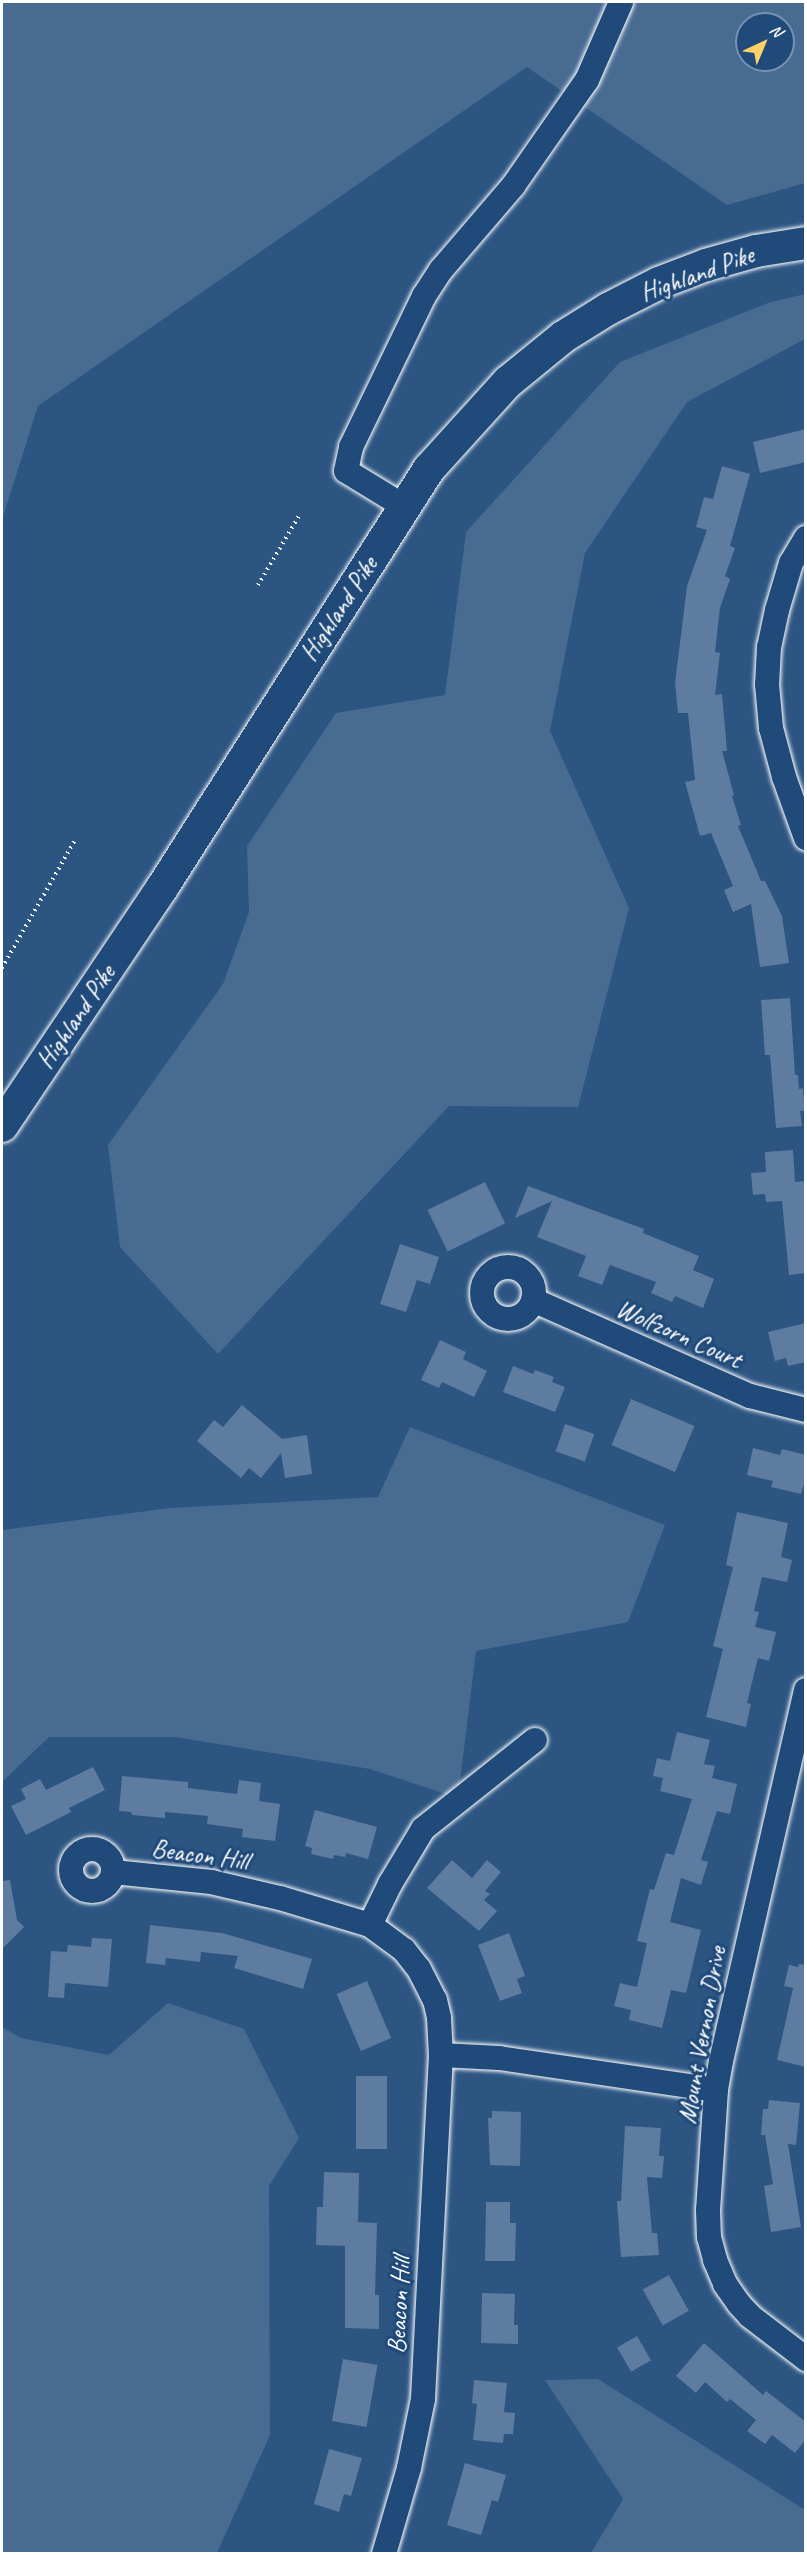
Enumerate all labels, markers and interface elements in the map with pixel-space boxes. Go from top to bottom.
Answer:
north arrow [735,12,795,72]
text: N [766,20,787,41]
street label: Highland Pike [636,239,758,309]
street label: Highland Pike [294,551,384,667]
street label: Highland Pike [30,959,122,1075]
street label: Wolfzorn Court [612,1293,746,1375]
street label: Beacon Hill [150,1833,250,1877]
street label: Mount Vernon Drive [671,1944,733,2126]
street label: Beacon Hill [381,2256,417,2354]

